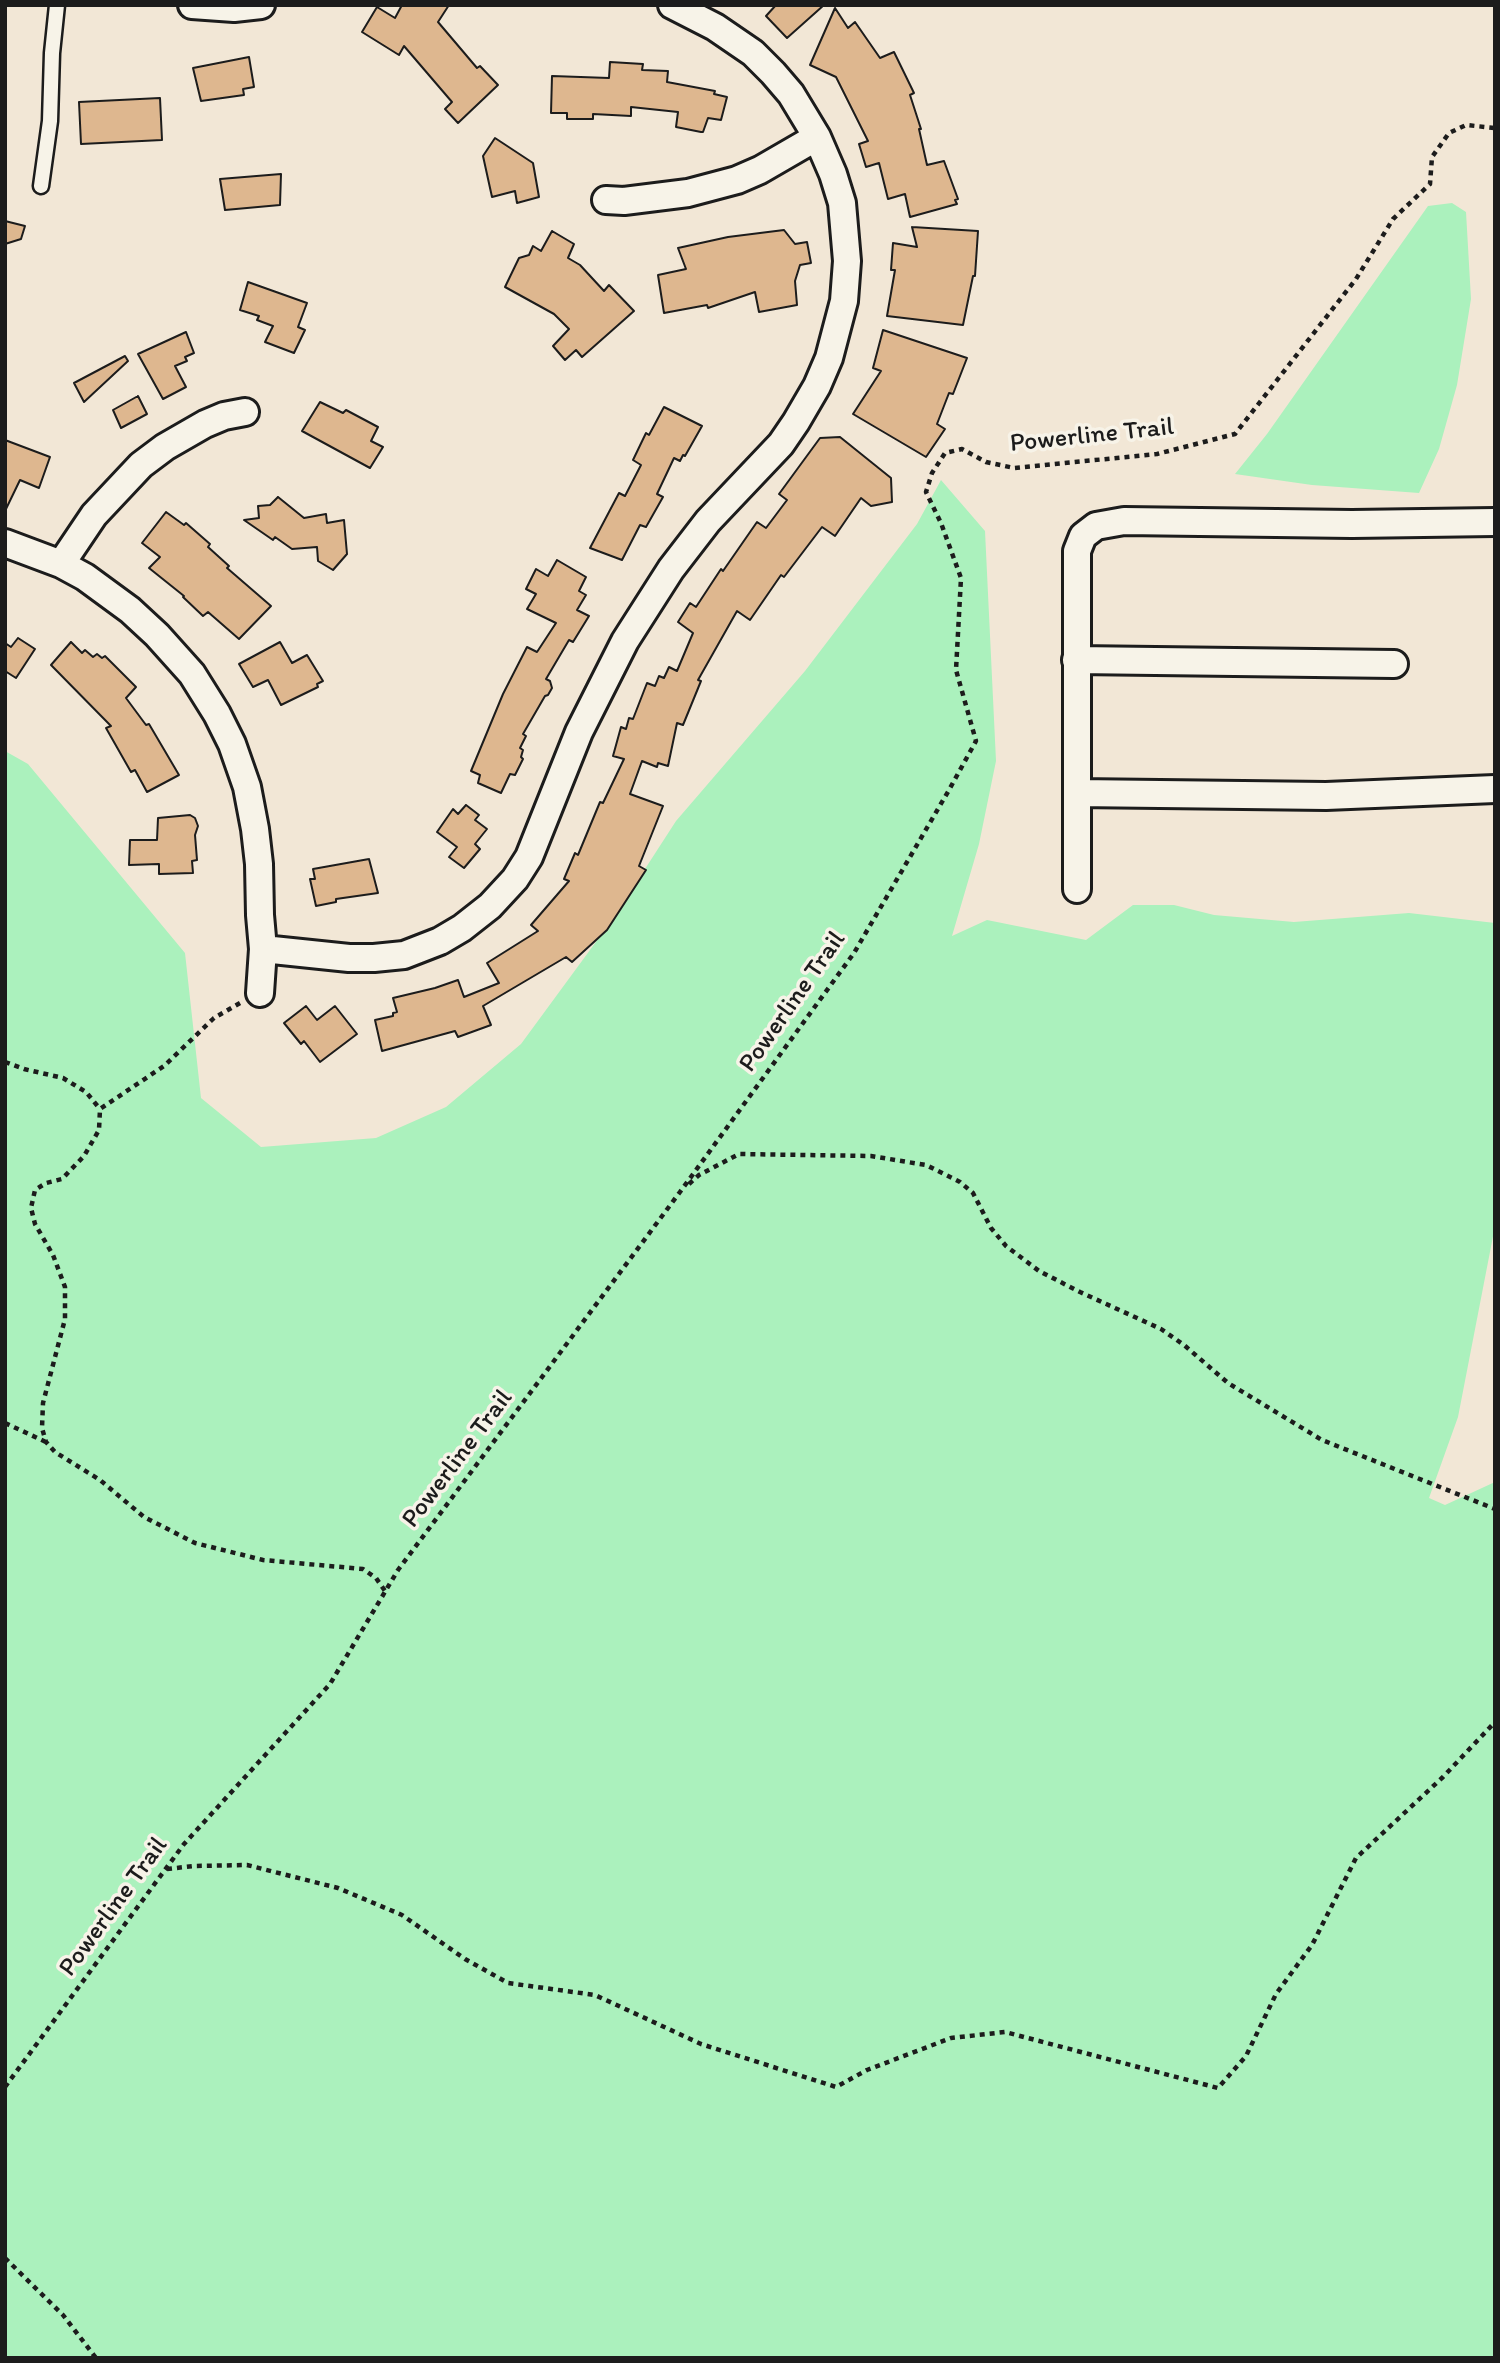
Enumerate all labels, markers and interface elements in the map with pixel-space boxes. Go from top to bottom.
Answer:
street label: Powerline Trail [1008,412,1176,460]
street label: Powerline Trail [733,926,853,1078]
street label: Powerline Trail [396,1384,520,1534]
street label: Powerline Trail [53,1831,175,1983]

